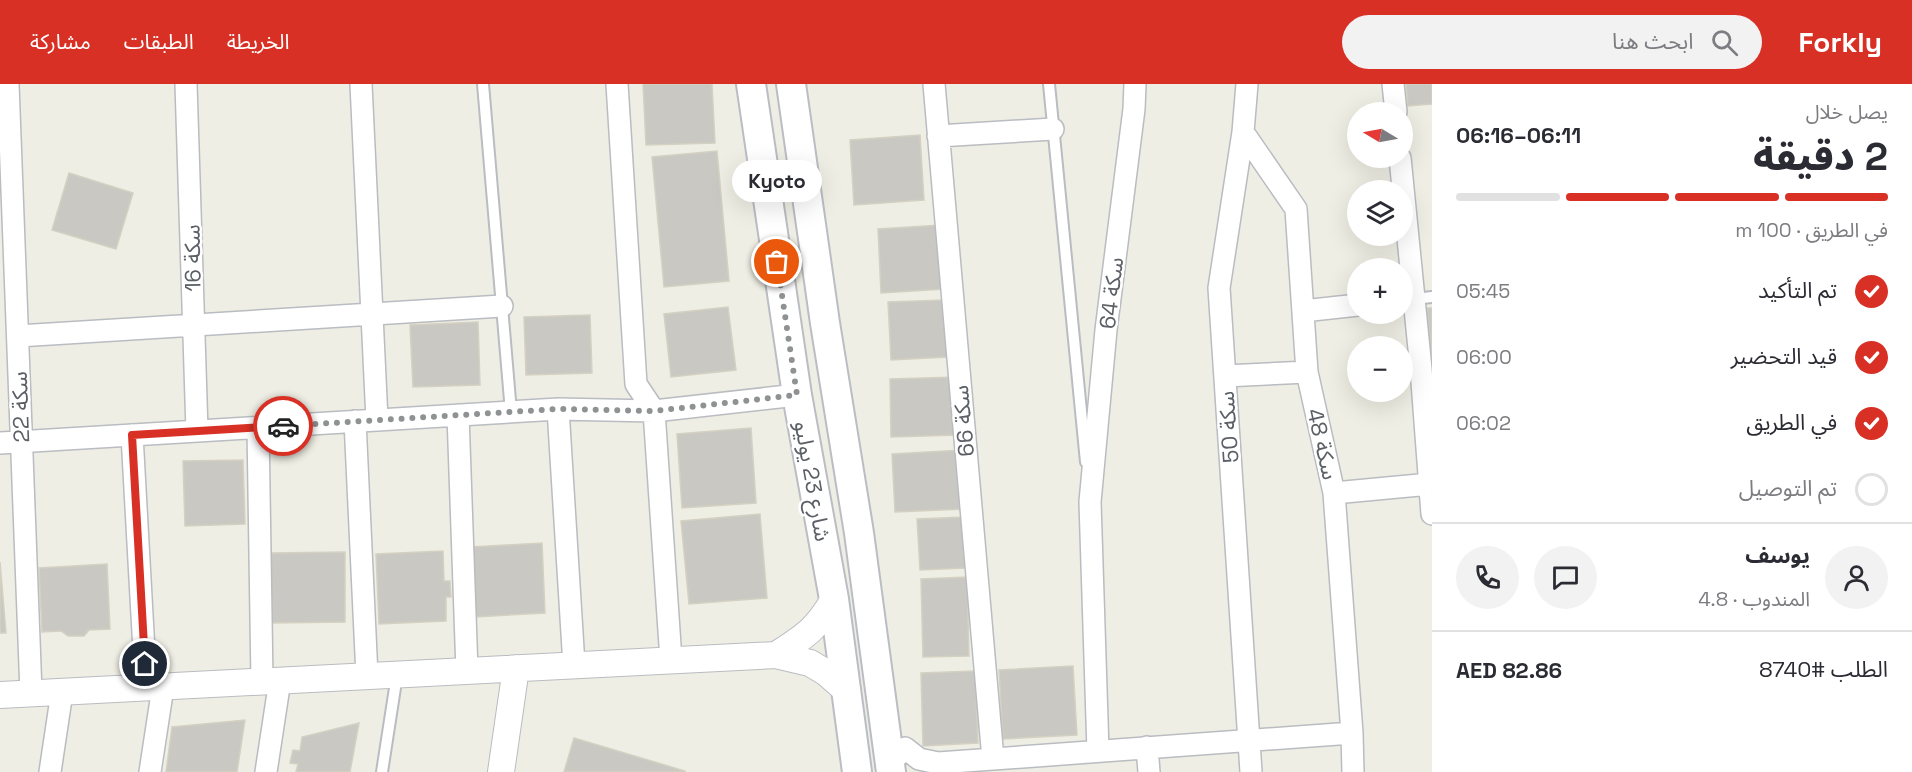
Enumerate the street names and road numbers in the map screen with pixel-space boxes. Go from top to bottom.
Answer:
street label: سكة 16 [177,224,207,292]
street label: سكة 64 [1093,256,1129,330]
street label: سكة 22 [5,371,35,443]
street label: سكة 66 [946,384,980,458]
street label: سكة 50 [1212,390,1244,464]
street label: سكة 48 [1301,406,1345,482]
street label: شارع 23 يوليو [786,419,837,544]

